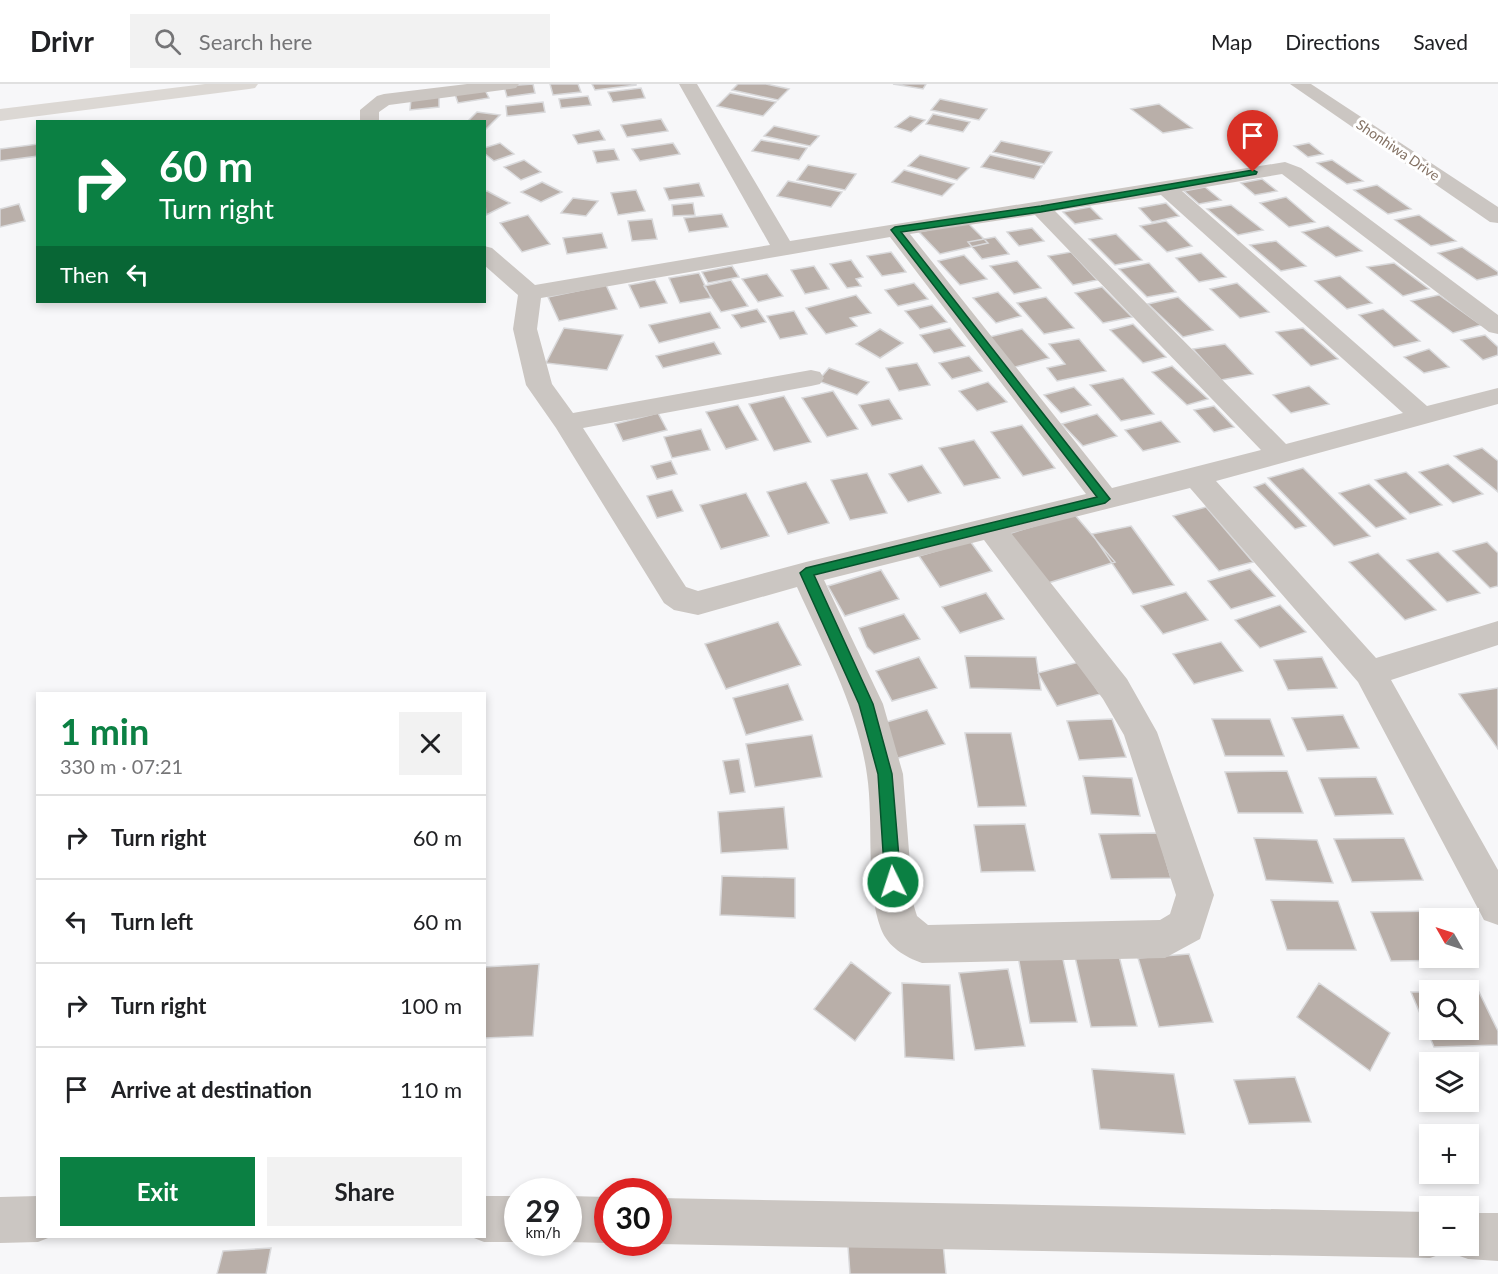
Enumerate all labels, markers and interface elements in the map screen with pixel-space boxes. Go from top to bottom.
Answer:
search box [130,14,550,68]
text: Drivr [30,24,94,58]
icon: search [151,25,184,58]
text: Search here [199,28,312,55]
text: Map [1211,29,1252,54]
text: Directions [1285,29,1380,54]
text: Saved [1413,29,1468,54]
pin [1227,110,1278,172]
street label: Shonhiwa Drive [1353,115,1443,184]
icon: arrive [1236,119,1269,152]
text: 60 m [159,141,253,191]
icon: right [60,144,138,222]
text: Turn right [159,192,274,225]
icon: left [121,258,154,291]
text: Then [60,261,109,288]
text: 1 min [60,709,149,753]
button: close [399,712,462,775]
text: 330 m · 07:21 [60,754,183,778]
icon: right [60,821,93,854]
text: Turn right [111,824,206,851]
text: 60 m [413,824,462,851]
position arrow [861,850,925,914]
icon: left [60,905,93,938]
text: Turn left [111,908,193,935]
text: 60 m [413,908,462,935]
north arrow [1419,908,1479,968]
map controls [1419,908,1479,1256]
button: search [1419,980,1479,1040]
icon: right [60,989,93,1022]
text: Turn right [111,992,206,1019]
text: 100 m [400,992,462,1019]
button: layers [1419,1052,1479,1112]
icon: arrive [60,1073,93,1106]
text: Arrive at destination [111,1076,312,1103]
text: 110 m [400,1076,462,1103]
button: + [1419,1124,1479,1184]
button: Exit [60,1157,255,1226]
button: Share [267,1157,462,1226]
speed limit sign: 30 [594,1178,672,1256]
text: 29 [526,1192,560,1228]
button: − [1419,1196,1479,1256]
text: km/h [525,1223,561,1241]

